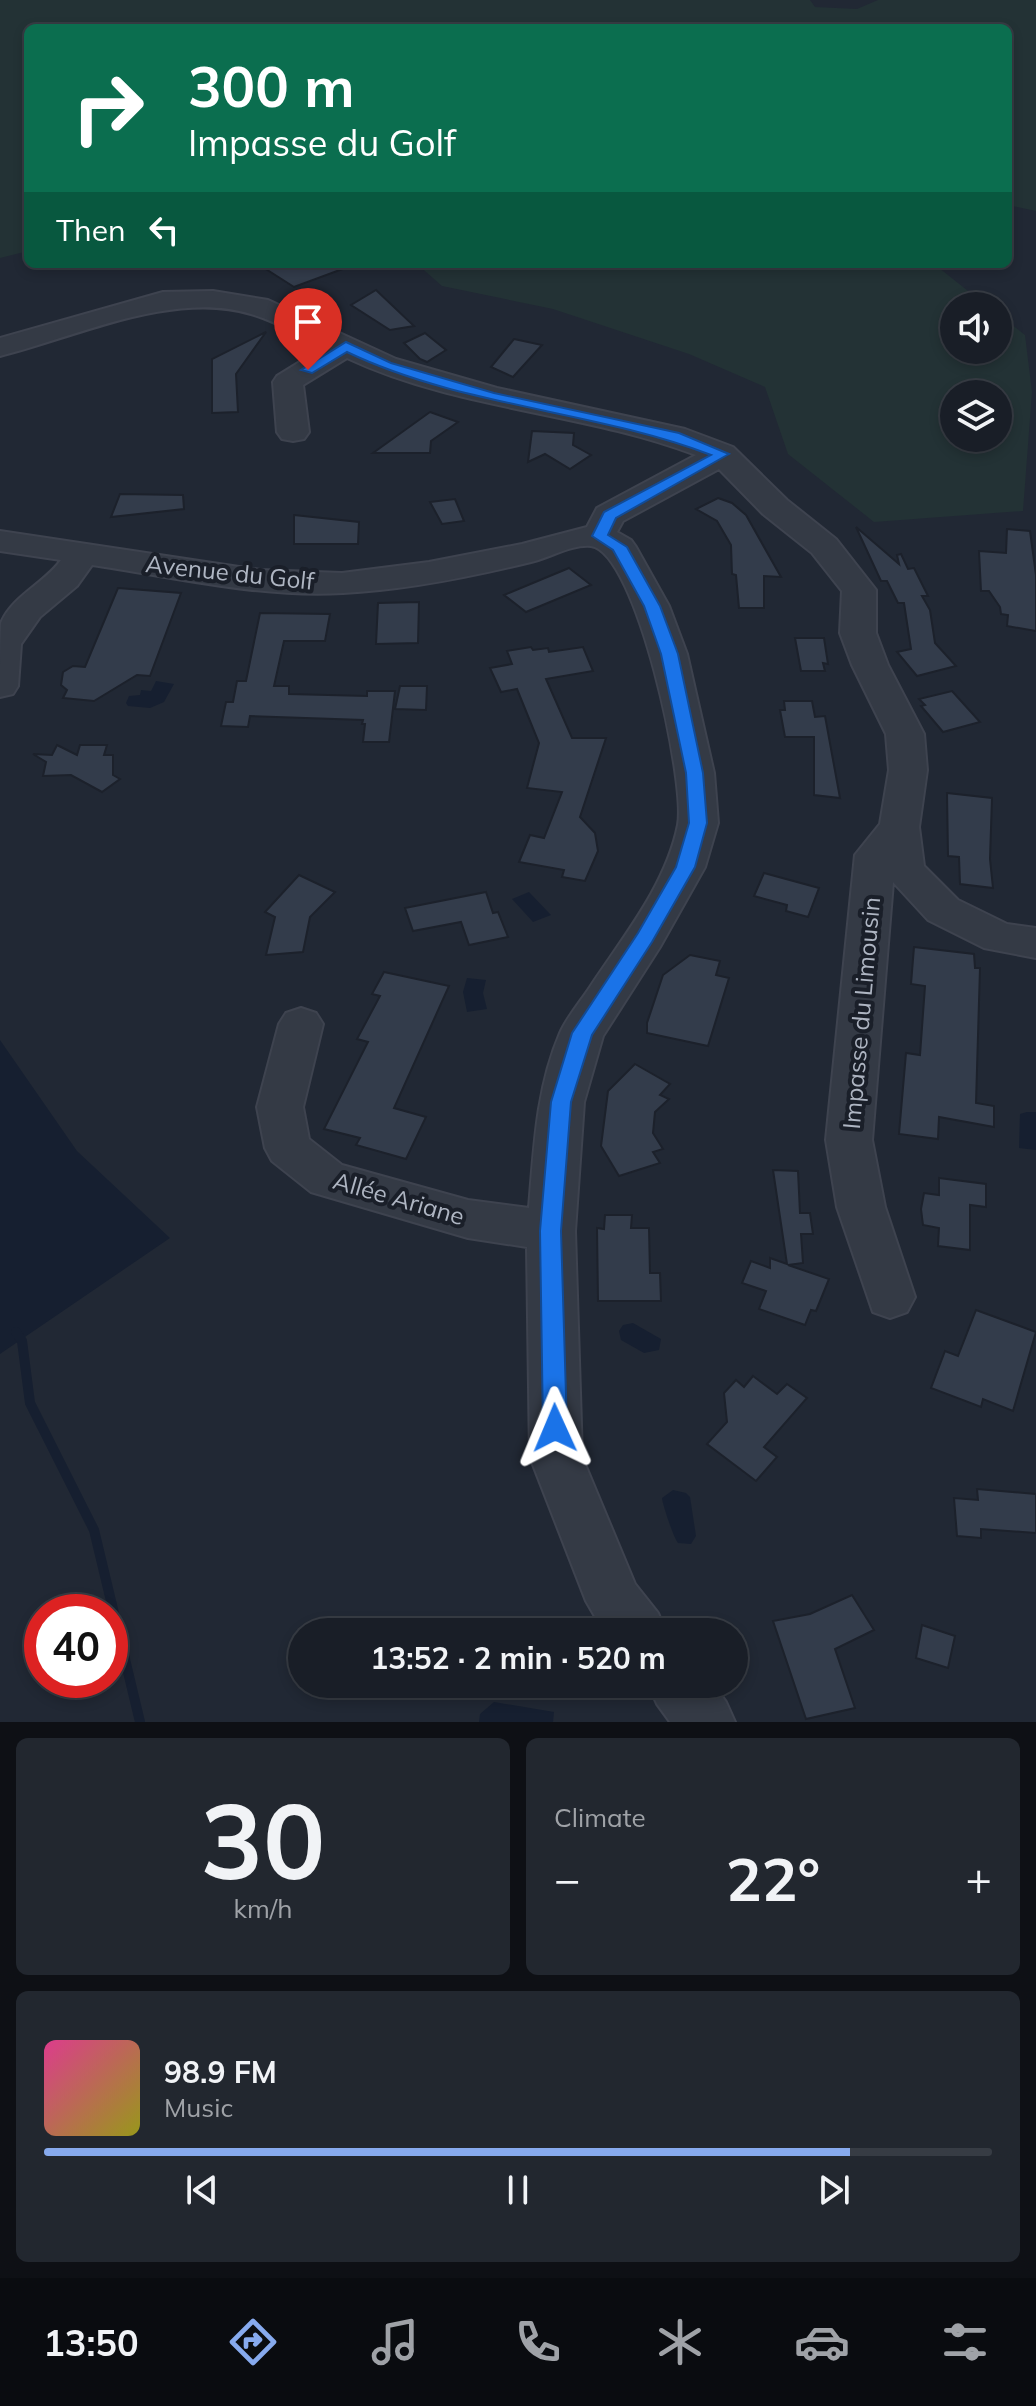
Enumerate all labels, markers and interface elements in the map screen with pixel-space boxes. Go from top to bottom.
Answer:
text: 300 m [188,51,355,121]
icon: right [56,56,160,160]
text: Impasse du Golf [188,120,456,165]
icon: left [142,208,186,252]
text: Then [56,211,126,249]
pin [274,288,342,370]
map controls [940,292,1012,452]
button: sound [940,292,1012,364]
icon: arrive [286,300,330,344]
button: layers [940,380,1012,452]
street label: Avenue du Golf [144,548,317,596]
street label: Impasse du Limousin [836,896,886,1130]
street label: Allée Ariane [330,1165,468,1231]
position arrow [513,1386,597,1470]
speed limit sign: 40 [24,1594,128,1698]
text: 13:52 · 2 min · 520 m [370,1639,666,1677]
text: 30 [201,1774,325,1905]
text: Climate [554,1801,646,1834]
text: 22° [726,1841,820,1916]
text: − [554,1851,580,1906]
text: + [966,1851,992,1906]
text: km/h [234,1892,292,1925]
text: 98.9 FM [164,2053,277,2091]
text: Music [164,2091,233,2124]
icon: previous [180,2168,224,2212]
icon: pause [496,2168,540,2212]
icon: next [812,2168,856,2212]
icon: directions [225,2314,281,2370]
icon: music [367,2314,423,2370]
icon: phone [510,2314,566,2370]
icon: climate [652,2314,708,2370]
icon: car [794,2314,850,2370]
icon: filters [937,2314,993,2370]
text: 13:50 [43,2320,139,2365]

